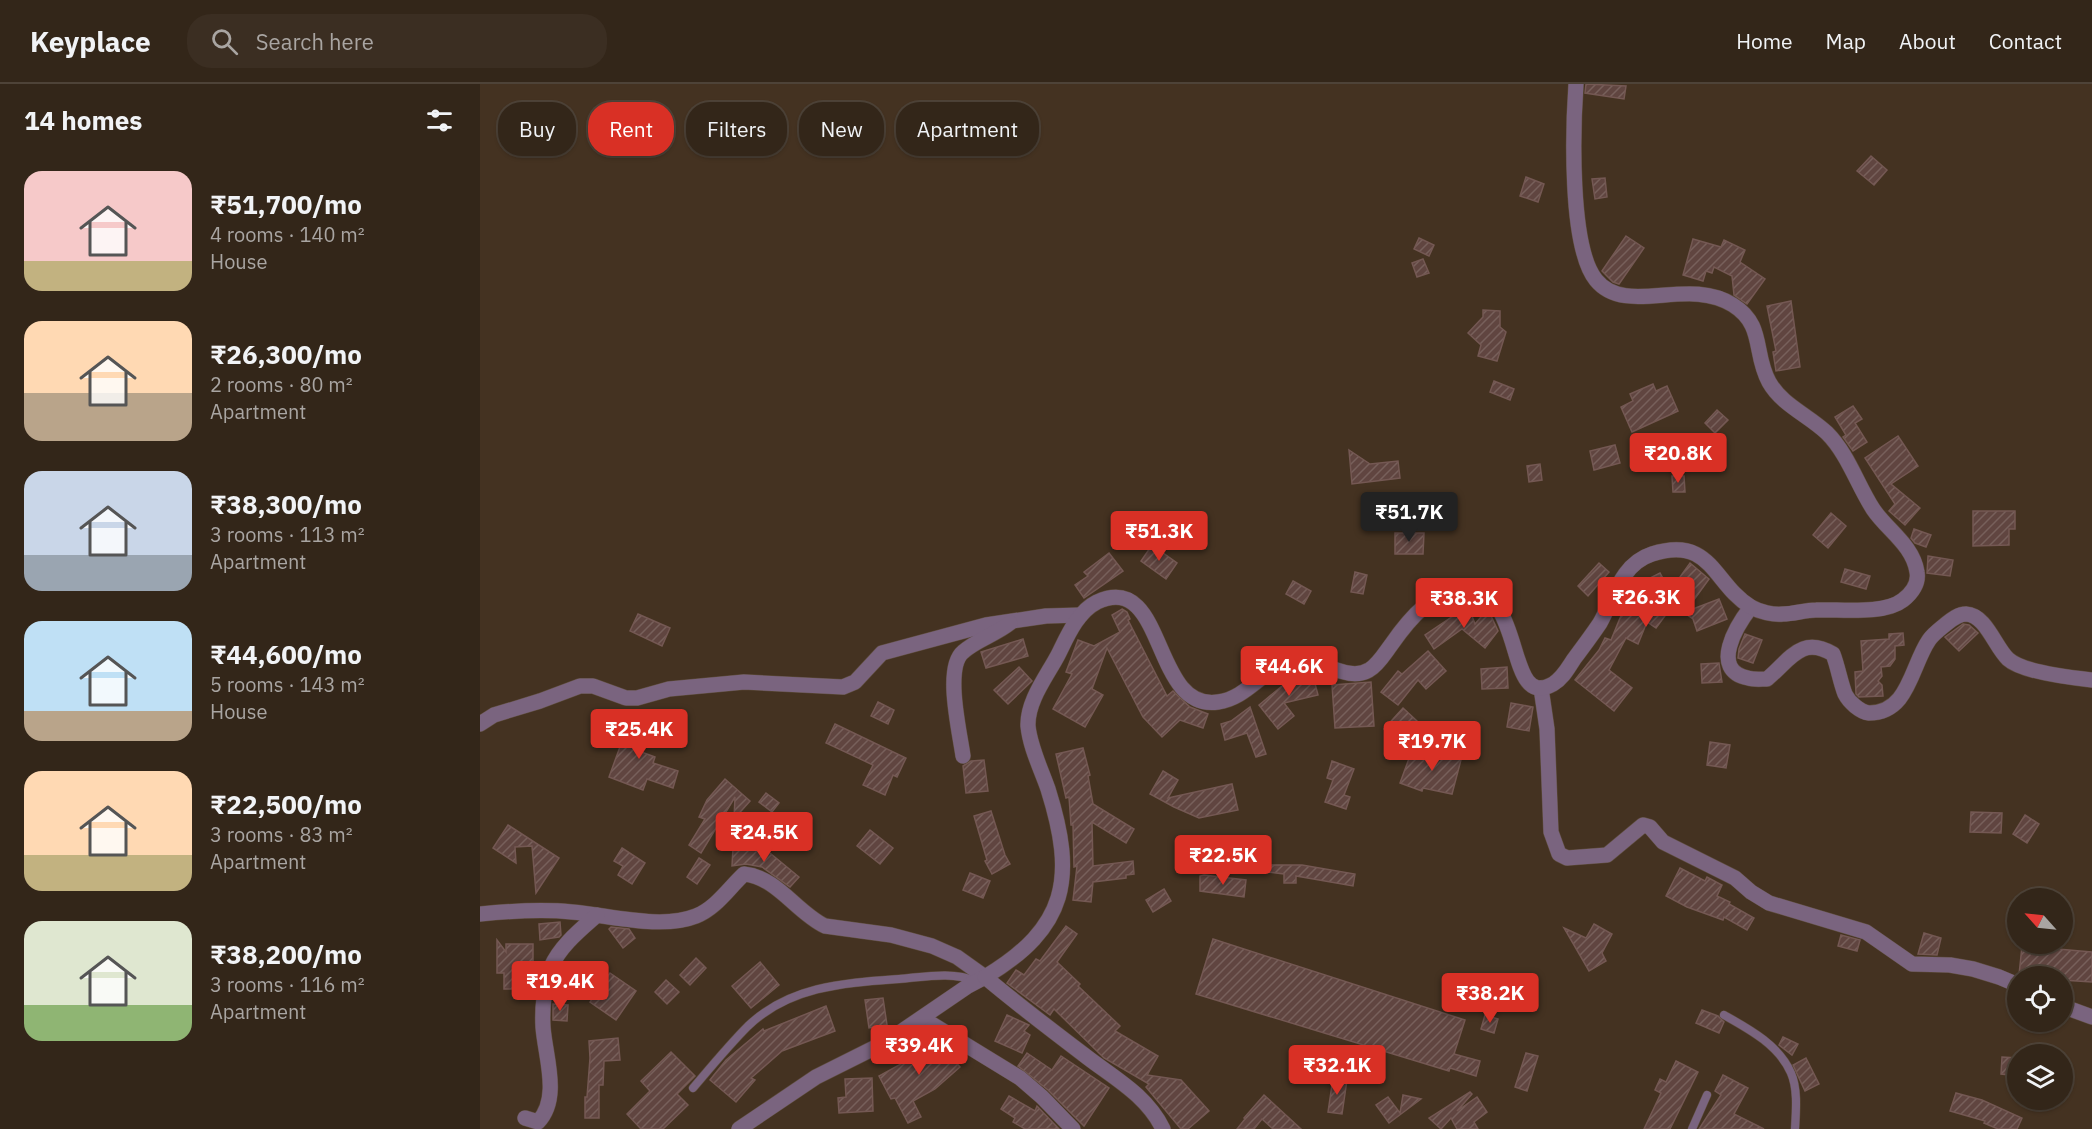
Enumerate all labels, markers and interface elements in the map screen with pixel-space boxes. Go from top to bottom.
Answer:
search box [187,14,607,68]
text: Keyplace [30,23,151,60]
icon: search [208,25,241,58]
text: Search here [256,27,374,56]
text: Home [1736,27,1793,55]
text: Map [1826,27,1866,55]
text: About [1899,27,1956,55]
text: Contact [1989,27,2062,55]
chip: Buy [498,102,576,156]
chip: Rent [588,102,674,156]
chip: Filters [686,102,787,156]
chip: New [799,102,884,156]
chip: Apartment [896,102,1039,156]
text: 14 homes [24,103,142,137]
icon: filters [423,104,456,137]
text: ₹51,700/mo [210,187,362,221]
icon: home [72,195,144,267]
text: 4 rooms · 140 m² [210,221,365,248]
text: House [210,248,267,275]
text: ₹26,300/mo [210,337,362,371]
icon: home [72,345,144,417]
text: 2 rooms · 80 m² [210,371,353,398]
text: Apartment [210,398,306,425]
pin: ₹20.8K [1629,433,1727,484]
text: ₹20.8K [1644,439,1712,466]
text: ₹38,300/mo [210,487,362,521]
pin: ₹51.7K [1360,492,1458,543]
icon: home [72,495,144,567]
text: ₹51.7K [1375,498,1443,525]
pin: ₹51.3K [1110,511,1208,562]
text: ₹51.3K [1125,517,1193,544]
text: 3 rooms · 113 m² [210,521,365,548]
text: Apartment [210,548,306,575]
pin: ₹26.3K [1597,577,1695,628]
pin: ₹38.3K [1415,578,1513,629]
text: ₹26.3K [1612,583,1680,610]
text: ₹38.3K [1430,584,1498,611]
text: ₹44,600/mo [210,637,362,671]
icon: home [72,645,144,717]
pin: ₹44.6K [1240,646,1338,697]
text: ₹44.6K [1255,652,1323,679]
text: 5 rooms · 143 m² [210,671,365,698]
text: House [210,698,267,725]
pin: ₹25.4K [590,709,688,760]
text: ₹25.4K [605,715,673,742]
pin: ₹19.7K [1383,721,1481,772]
text: ₹19.7K [1398,727,1466,754]
text: ₹22,500/mo [210,787,362,821]
icon: home [72,795,144,867]
pin: ₹24.5K [715,812,813,863]
text: ₹24.5K [730,818,798,845]
text: 3 rooms · 83 m² [210,821,353,848]
pin: ₹22.5K [1174,835,1272,886]
text: ₹22.5K [1189,841,1257,868]
text: Apartment [210,848,306,875]
north arrow [2007,888,2073,954]
map controls [2007,888,2073,1110]
text: ₹38,200/mo [210,937,362,971]
icon: home [72,945,144,1017]
pin: ₹19.4K [511,961,609,1012]
button: locate [2007,966,2073,1032]
text: ₹19.4K [526,967,594,994]
text: 3 rooms · 116 m² [210,971,365,998]
pin: ₹38.2K [1441,973,1539,1024]
text: ₹38.2K [1456,979,1524,1006]
text: Apartment [210,998,306,1025]
pin: ₹39.4K [870,1025,968,1076]
text: ₹39.4K [885,1031,953,1058]
button: layers [2007,1044,2073,1110]
pin: ₹32.1K [1288,1045,1386,1096]
text: ₹32.1K [1303,1051,1371,1078]

